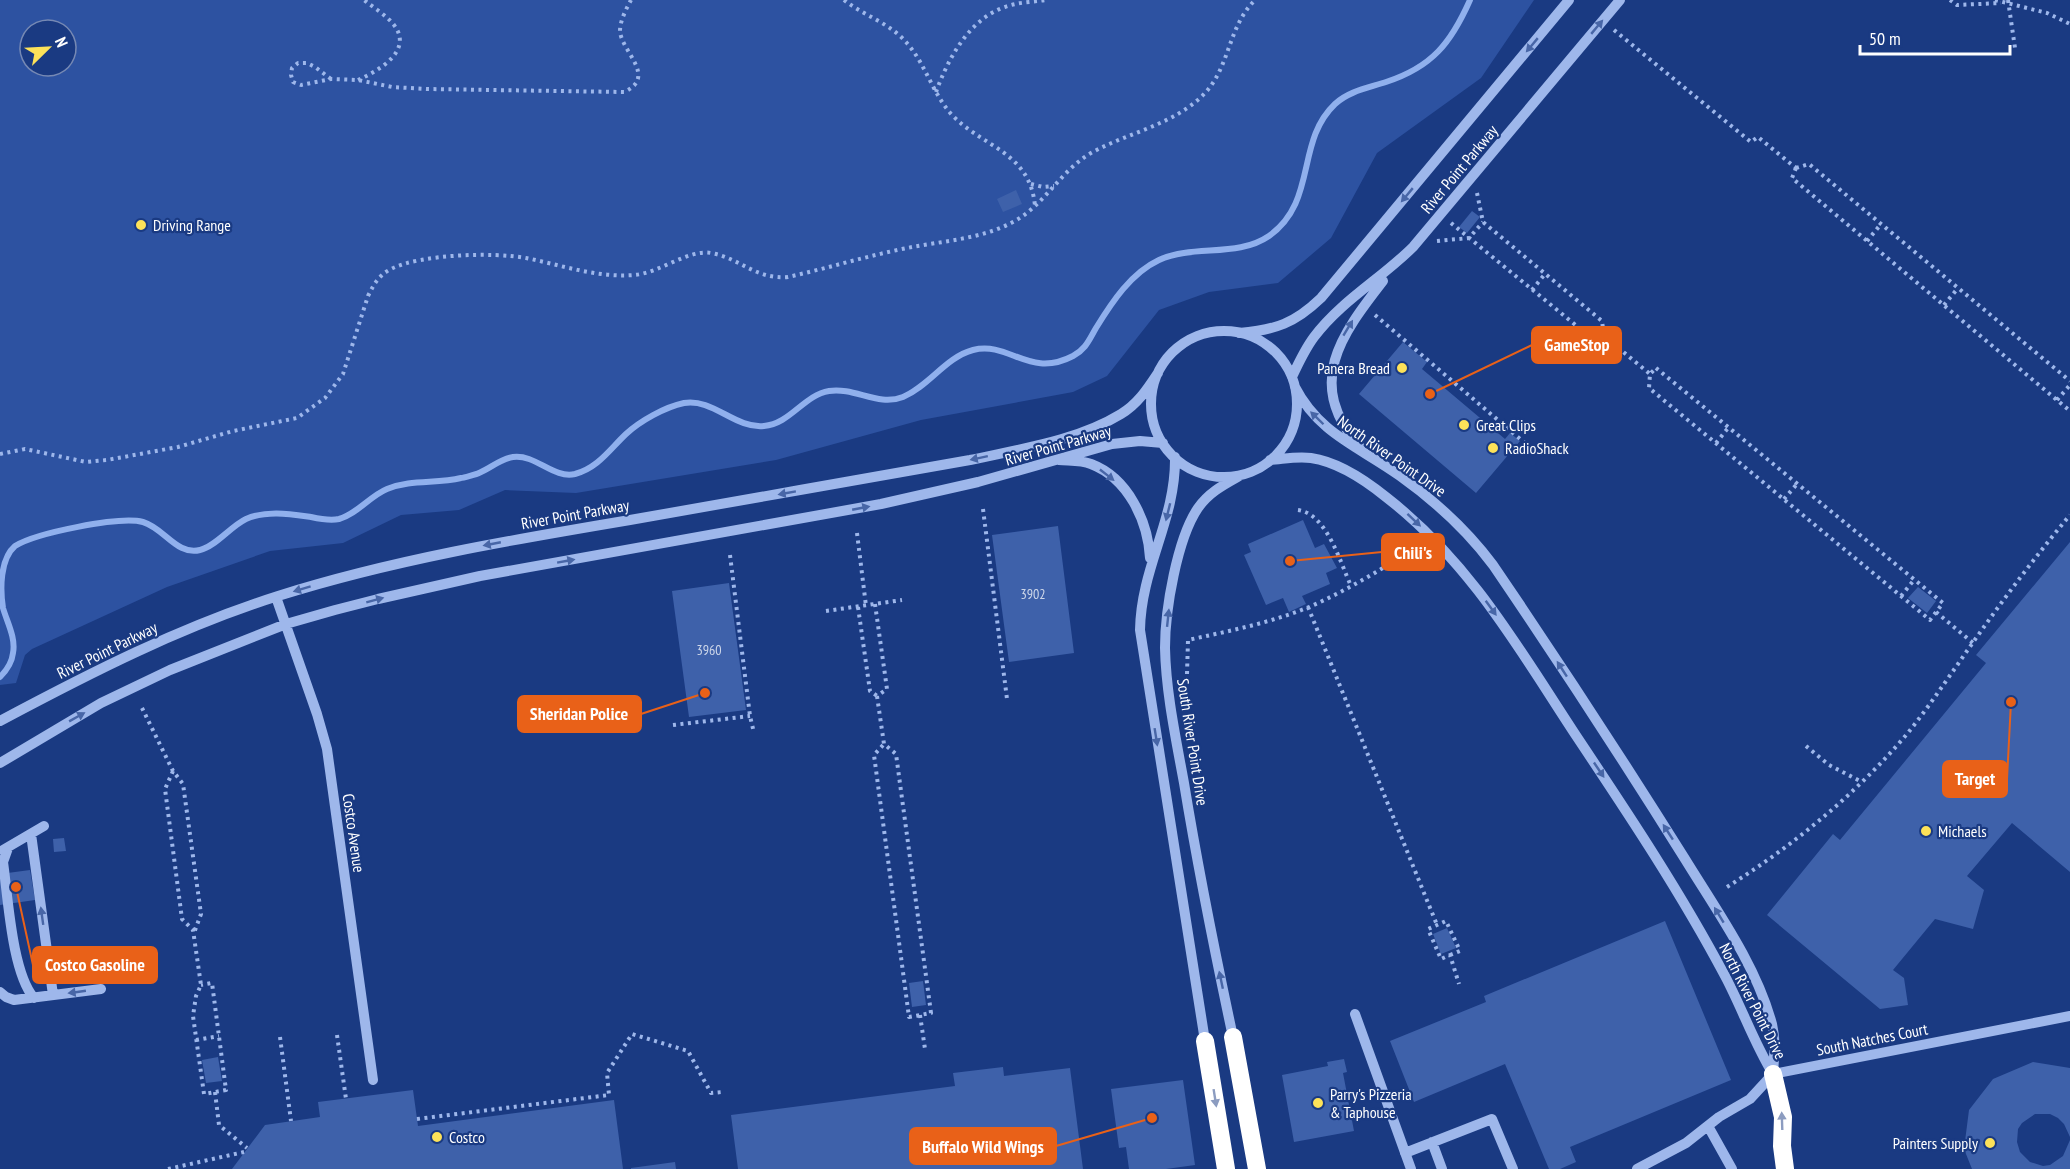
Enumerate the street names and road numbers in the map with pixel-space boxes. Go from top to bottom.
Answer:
street label: River Point Parkway [1416,121,1502,217]
street label: North River Point Drive [1334,411,1450,501]
street label: River Point Parkway [1003,420,1113,470]
street label: River Point Parkway [519,495,631,533]
street label: River Point Parkway [53,617,161,683]
street label: South River Point Drive [1173,677,1213,807]
street label: Costco Avenue [339,792,369,874]
street label: North River Point Drive [1715,939,1791,1063]
street label: South Natches Court [1815,1018,1930,1060]

